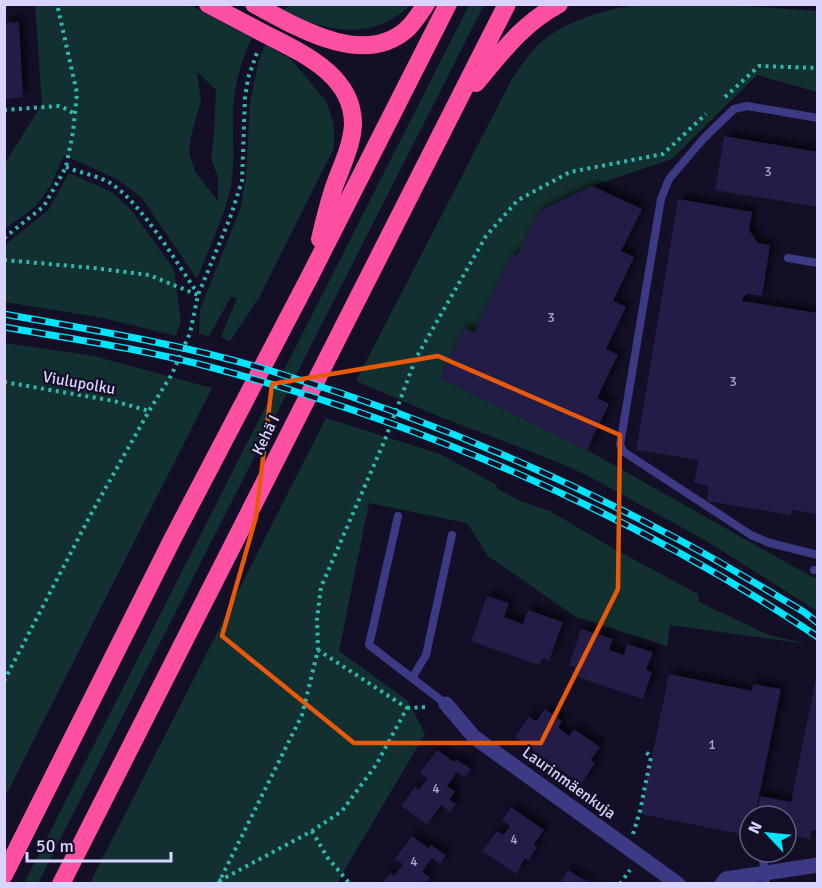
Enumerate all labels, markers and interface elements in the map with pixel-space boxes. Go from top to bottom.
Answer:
house number: 3 [764,163,772,180]
house number: 3 [547,309,555,326]
street label: Viulupolku [41,367,117,399]
house number: 3 [729,373,737,390]
street label: Kehä I [248,412,284,458]
house number: 1 [708,736,716,753]
street label: Laurinmäenkuja [518,742,620,824]
house number: 4 [432,780,440,797]
north arrow [738,804,798,864]
text: N [744,818,767,837]
scale bar [27,825,171,863]
house number: 4 [510,831,518,848]
text: 50 m [36,835,74,857]
house number: 4 [410,853,418,870]

